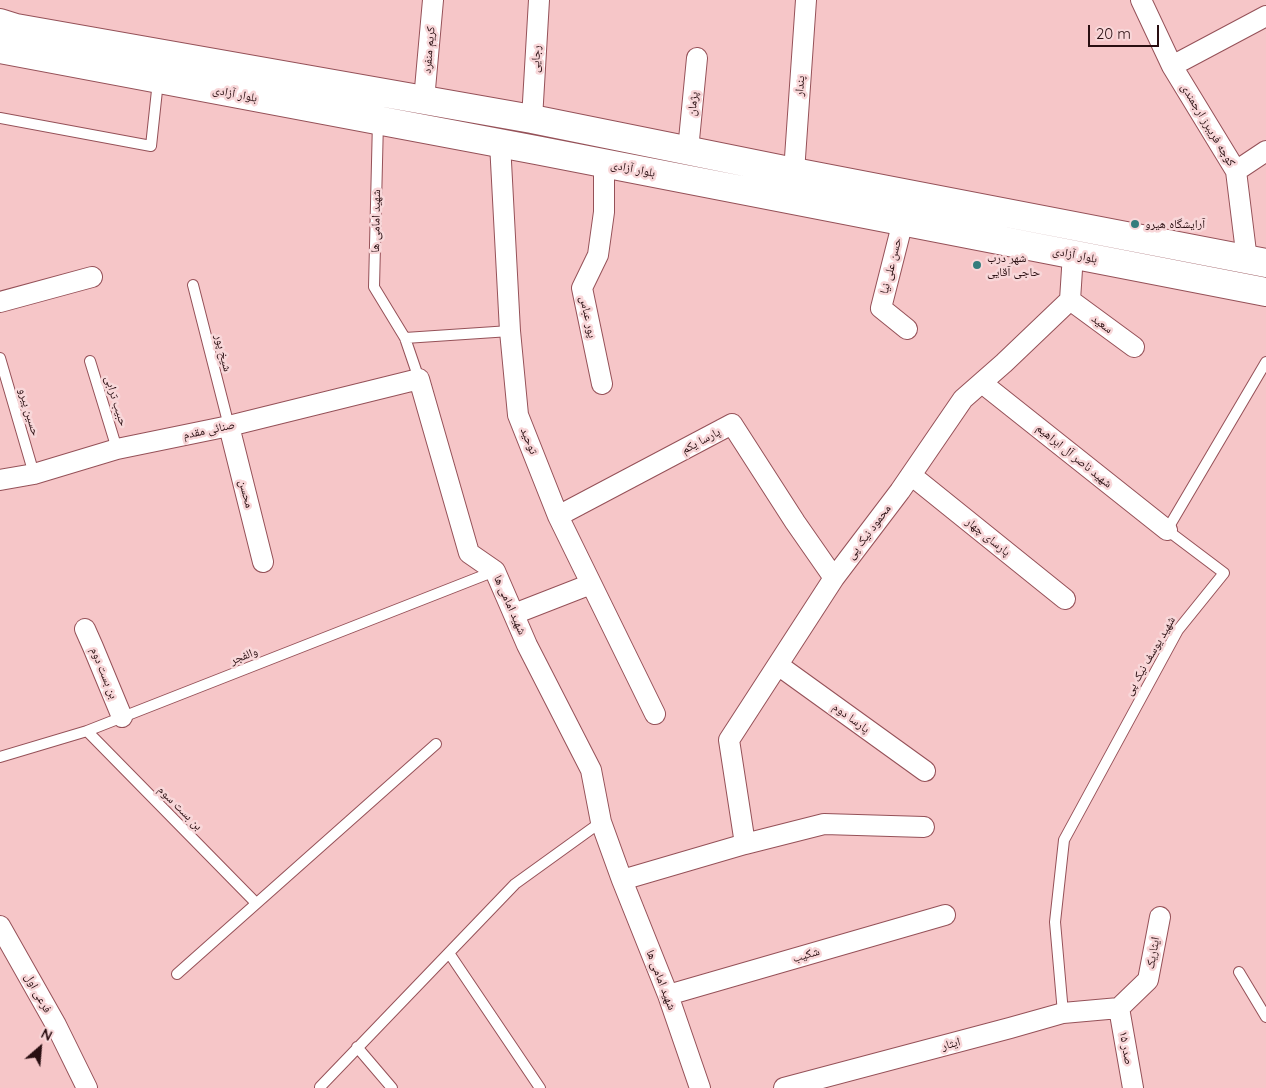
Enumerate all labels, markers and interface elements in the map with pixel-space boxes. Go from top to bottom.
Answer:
scale bar [1091,15,1162,47]
text: 20 m [1096,24,1131,43]
street label: کریم منفرد [420,26,438,74]
street label: رجایی [528,45,544,73]
street label: پندار [792,75,808,97]
street label: کوچه فریبرز ارجمندی [1178,81,1238,169]
street label: بلوار آزادی [211,83,259,105]
street label: پژمان [685,91,701,117]
street label: بلوار آزادی [609,158,657,180]
street label: شهید امامی ها [368,189,384,253]
place label: آرایشگاه هیرو [1145,217,1205,231]
marker: آرایشگاه هیرو [1129,218,1141,230]
street label: حسن علی نیا [877,237,905,295]
street label: بلوار آزادی [1051,244,1099,266]
place label: شهر درب حاجی آقایی [987,251,1040,279]
marker: شهر درب حاجی آقایی [971,259,983,271]
street label: پور عباس [577,295,599,339]
street label: سعید [1089,311,1115,337]
street label: شیخ پور [211,333,235,373]
street label: حبیب ترابی [102,374,130,428]
street label: حسین پیرو [15,386,43,438]
street label: صنائی مقدم [182,418,236,442]
street label: شهید ناصر آل ابراهیم [1033,421,1115,491]
street label: پارسا یکم [679,425,723,457]
street label: توحید [517,426,541,456]
street label: محسن [236,478,256,510]
street label: محمود نیک پی [844,502,894,562]
street label: پارسای چهار [963,515,1013,559]
street label: شهید امامی ها [491,573,529,637]
street label: شهید یوسف نیک پی [1122,614,1178,698]
street label: والفجر [228,644,260,668]
street label: بن بست دوم [87,645,121,701]
street label: پارسا دوم [830,700,872,736]
street label: بن بست سوم [155,783,205,833]
street label: ایثاریک [1143,936,1163,970]
street label: شکیب [791,944,821,966]
street label: شهید امامی ها [643,948,679,1012]
street label: فرعی اول [21,971,55,1015]
north arrow [15,1023,65,1073]
text: N [38,1024,55,1045]
street label: صدر ۱۵ [1116,1030,1136,1066]
street label: ایثار [940,1035,962,1053]

